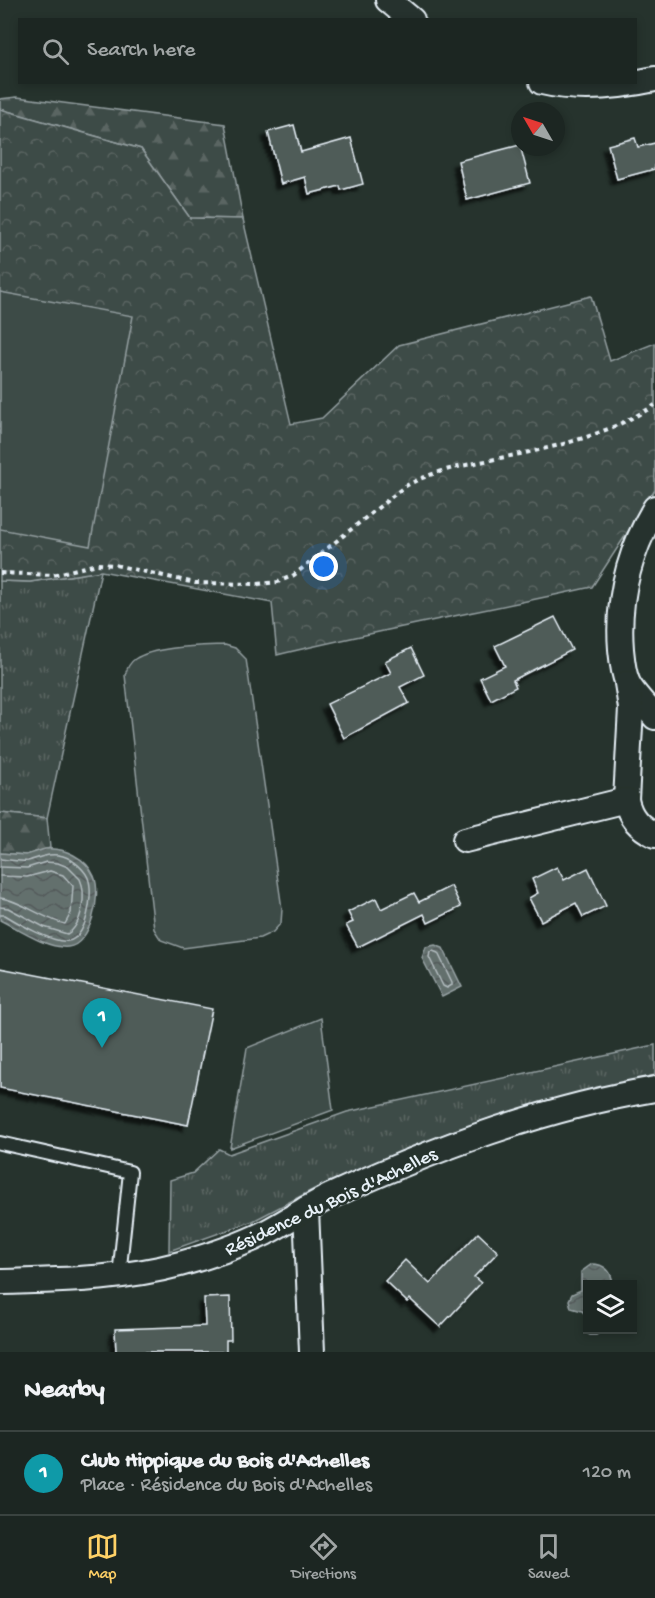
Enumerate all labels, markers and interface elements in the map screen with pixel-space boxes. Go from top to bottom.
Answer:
search box [18,18,637,84]
icon: search [39,35,72,68]
text: Search here [87,38,195,64]
north arrow [511,102,565,156]
your location [309,552,338,581]
pin: 1 [82,998,122,1048]
street label: Résidence du Bois d'Achelles [222,1144,442,1263]
map controls [583,1280,637,1334]
button: layers [583,1280,637,1334]
text: Nearby [24,1376,105,1407]
text: Club Hippique du Bois d'Achelles [81,1449,369,1475]
text: 1 [39,1462,48,1485]
text: 120 m [583,1462,631,1485]
text: Place · Résidence du Bois d'Achelles [81,1475,372,1498]
tab: Map [86,1530,119,1585]
tab: Directions [291,1530,356,1585]
tab: Saved [528,1530,569,1585]

